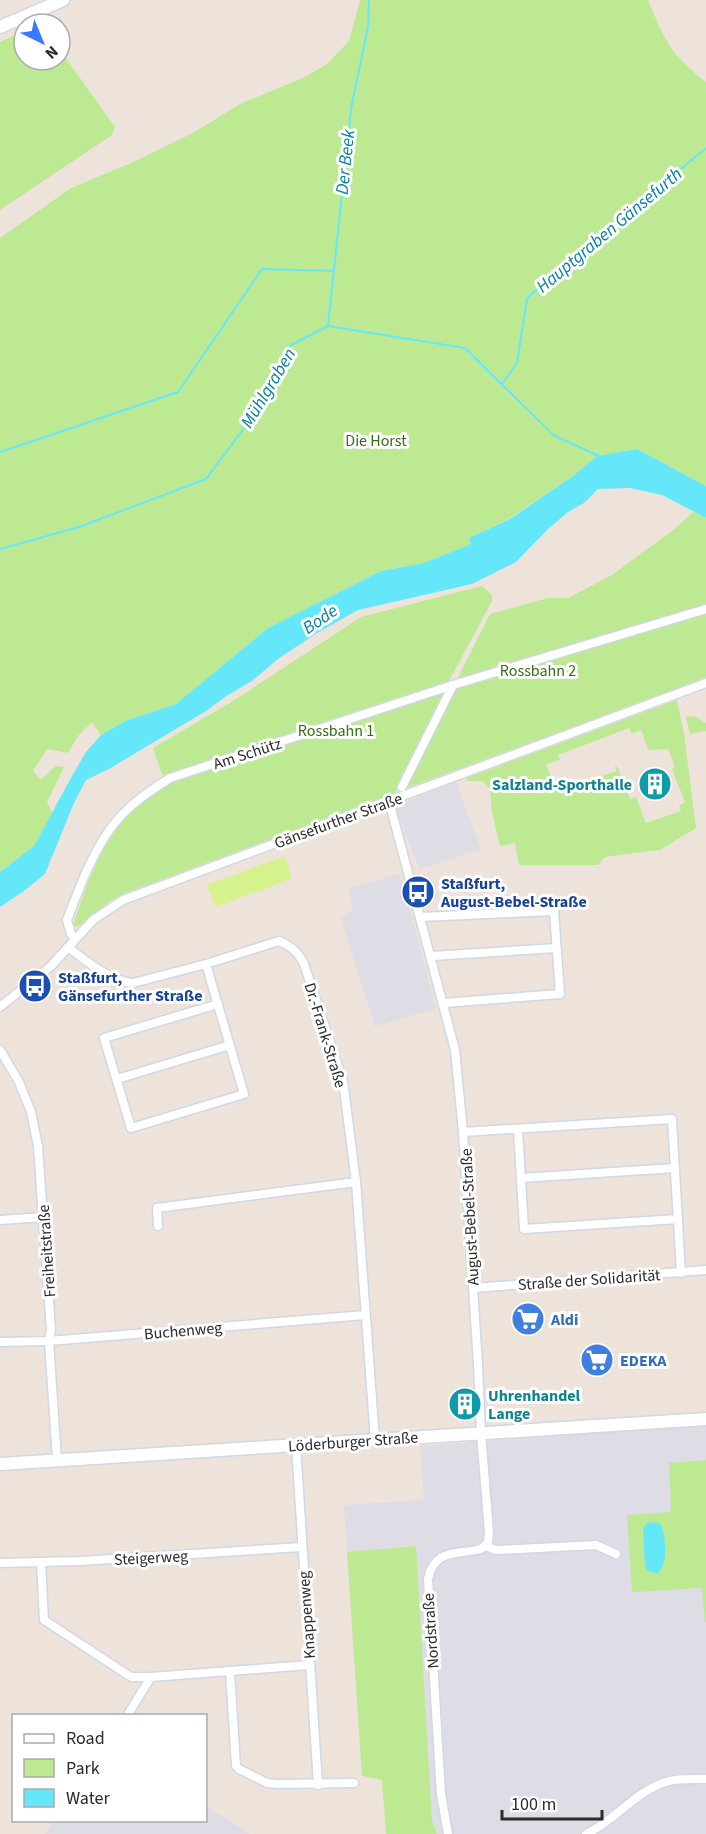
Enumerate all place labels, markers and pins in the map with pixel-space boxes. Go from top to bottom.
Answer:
building icon: Salzland-Sporthalle [637,766,673,802]
place label: Salzland-Sporthalle [492,774,632,796]
place label: Staßfurt, August-Bebel-Straße [440,873,587,913]
bus stop icon: Staßfurt, August-Bebel-Straße [400,874,436,910]
place label: Staßfurt, Gänsefurther Straße [58,967,202,1007]
bus stop icon: Staßfurt, Gänsefurther Straße [17,968,53,1004]
supermarket icon: Aldi [510,1301,546,1337]
place label: Aldi [550,1309,578,1331]
supermarket icon: EDEKA [579,1342,615,1378]
place label: EDEKA [620,1350,667,1372]
place label: Uhrenhandel Lange [488,1385,581,1425]
building icon: Uhrenhandel Lange [447,1386,483,1422]

